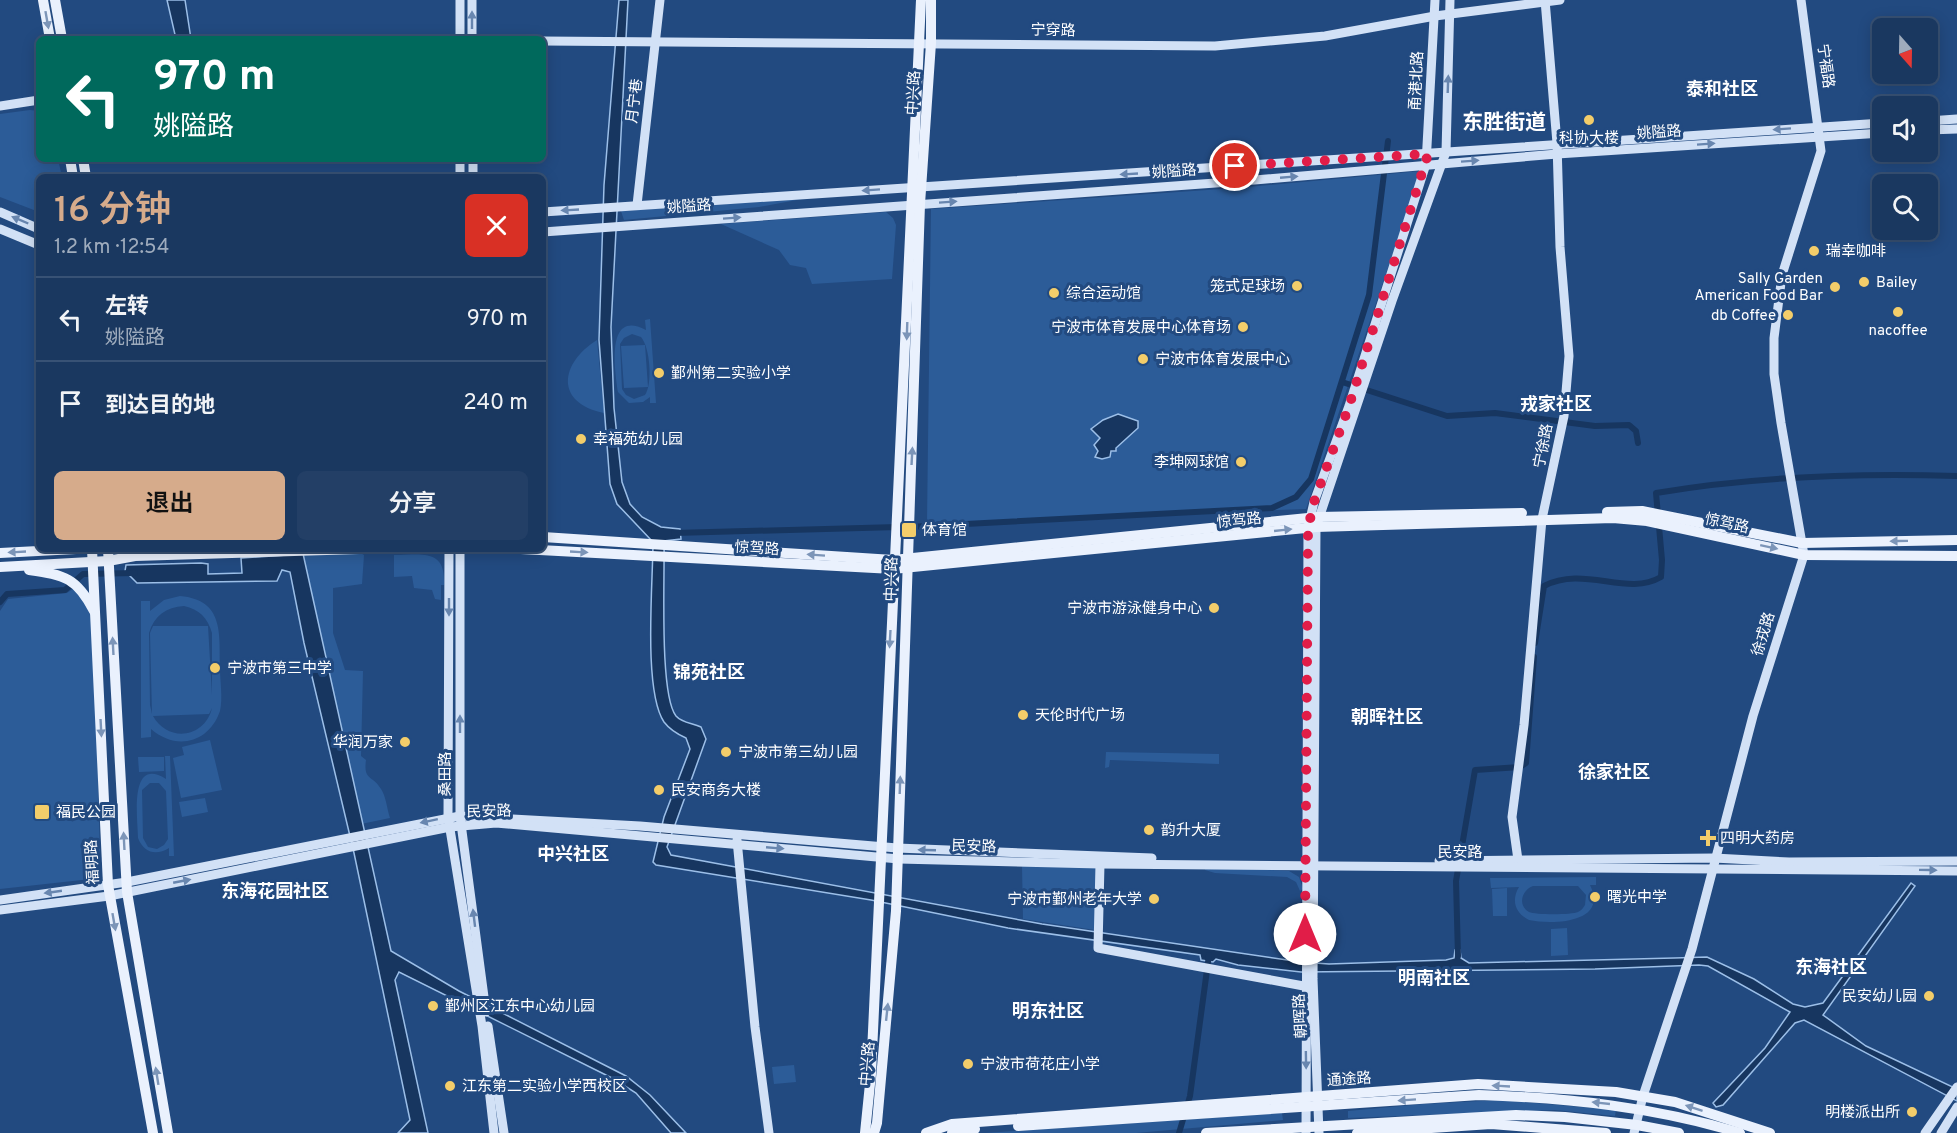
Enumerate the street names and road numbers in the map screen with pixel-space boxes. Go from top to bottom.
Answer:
street label: 宁穿路 [1030,22,1076,41]
street label: 宁福路 [1812,43,1837,90]
street label: 甬港北路 [1405,51,1429,112]
street label: 中兴路 [903,70,926,116]
street label: 月宁巷 [623,78,648,125]
street label: 姚隘路 [1636,121,1682,145]
street label: 姚隘路 [1151,160,1197,184]
street label: 姚隘路 [666,195,712,219]
street label: 宁徐路 [1531,422,1558,470]
street label: 惊驾路 [1216,509,1263,533]
street label: 惊驾路 [1703,510,1751,538]
street label: 惊驾路 [734,538,780,560]
street label: 中兴路 [882,556,903,602]
street label: 徐戎路 [1749,610,1780,659]
street label: 桑田路 [437,751,456,797]
street label: 民安路 [466,803,512,822]
street label: 民安路 [951,837,997,858]
street label: 福明路 [83,839,104,885]
street label: 民安路 [1437,844,1483,863]
street label: 朝晖路 [1291,993,1312,1039]
street label: 中兴路 [857,1041,880,1087]
street label: 通途路 [1326,1069,1372,1092]

